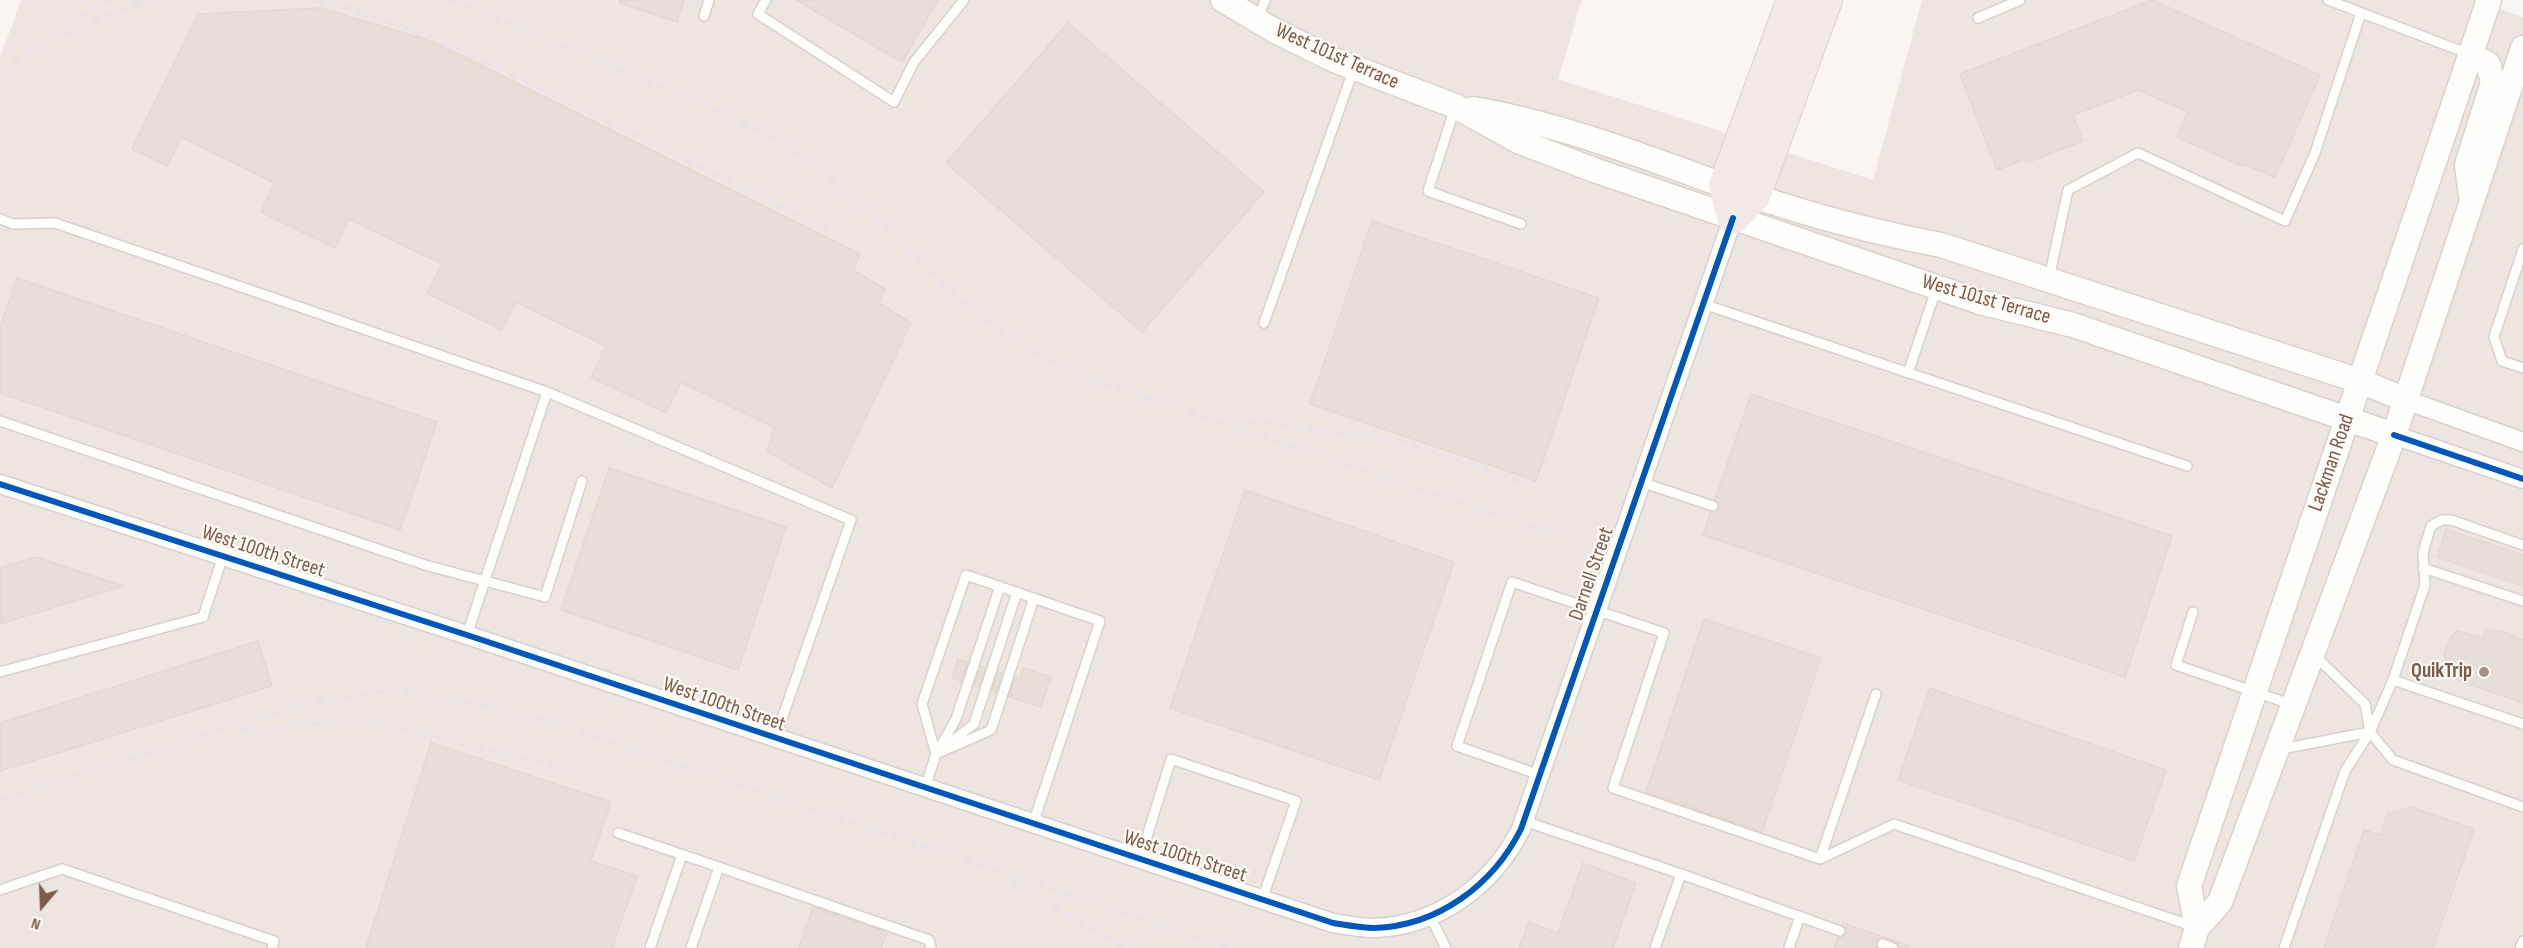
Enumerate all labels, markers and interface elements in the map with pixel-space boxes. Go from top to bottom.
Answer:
street label: West 101st Terrace [1271,19,1403,95]
street label: West 101st Terrace [1919,270,2053,330]
street label: Lackman Road [2304,411,2360,515]
street label: West 100th Street [198,520,328,584]
street label: Darnell Street [1564,524,1620,624]
place label: QuikTrip [2411,659,2472,685]
marker: QuikTrip [2477,665,2491,679]
street label: West 100th Street [659,672,789,738]
street label: West 100th Street [1120,825,1250,889]
north arrow [12,876,72,936]
text: N [29,913,43,934]

